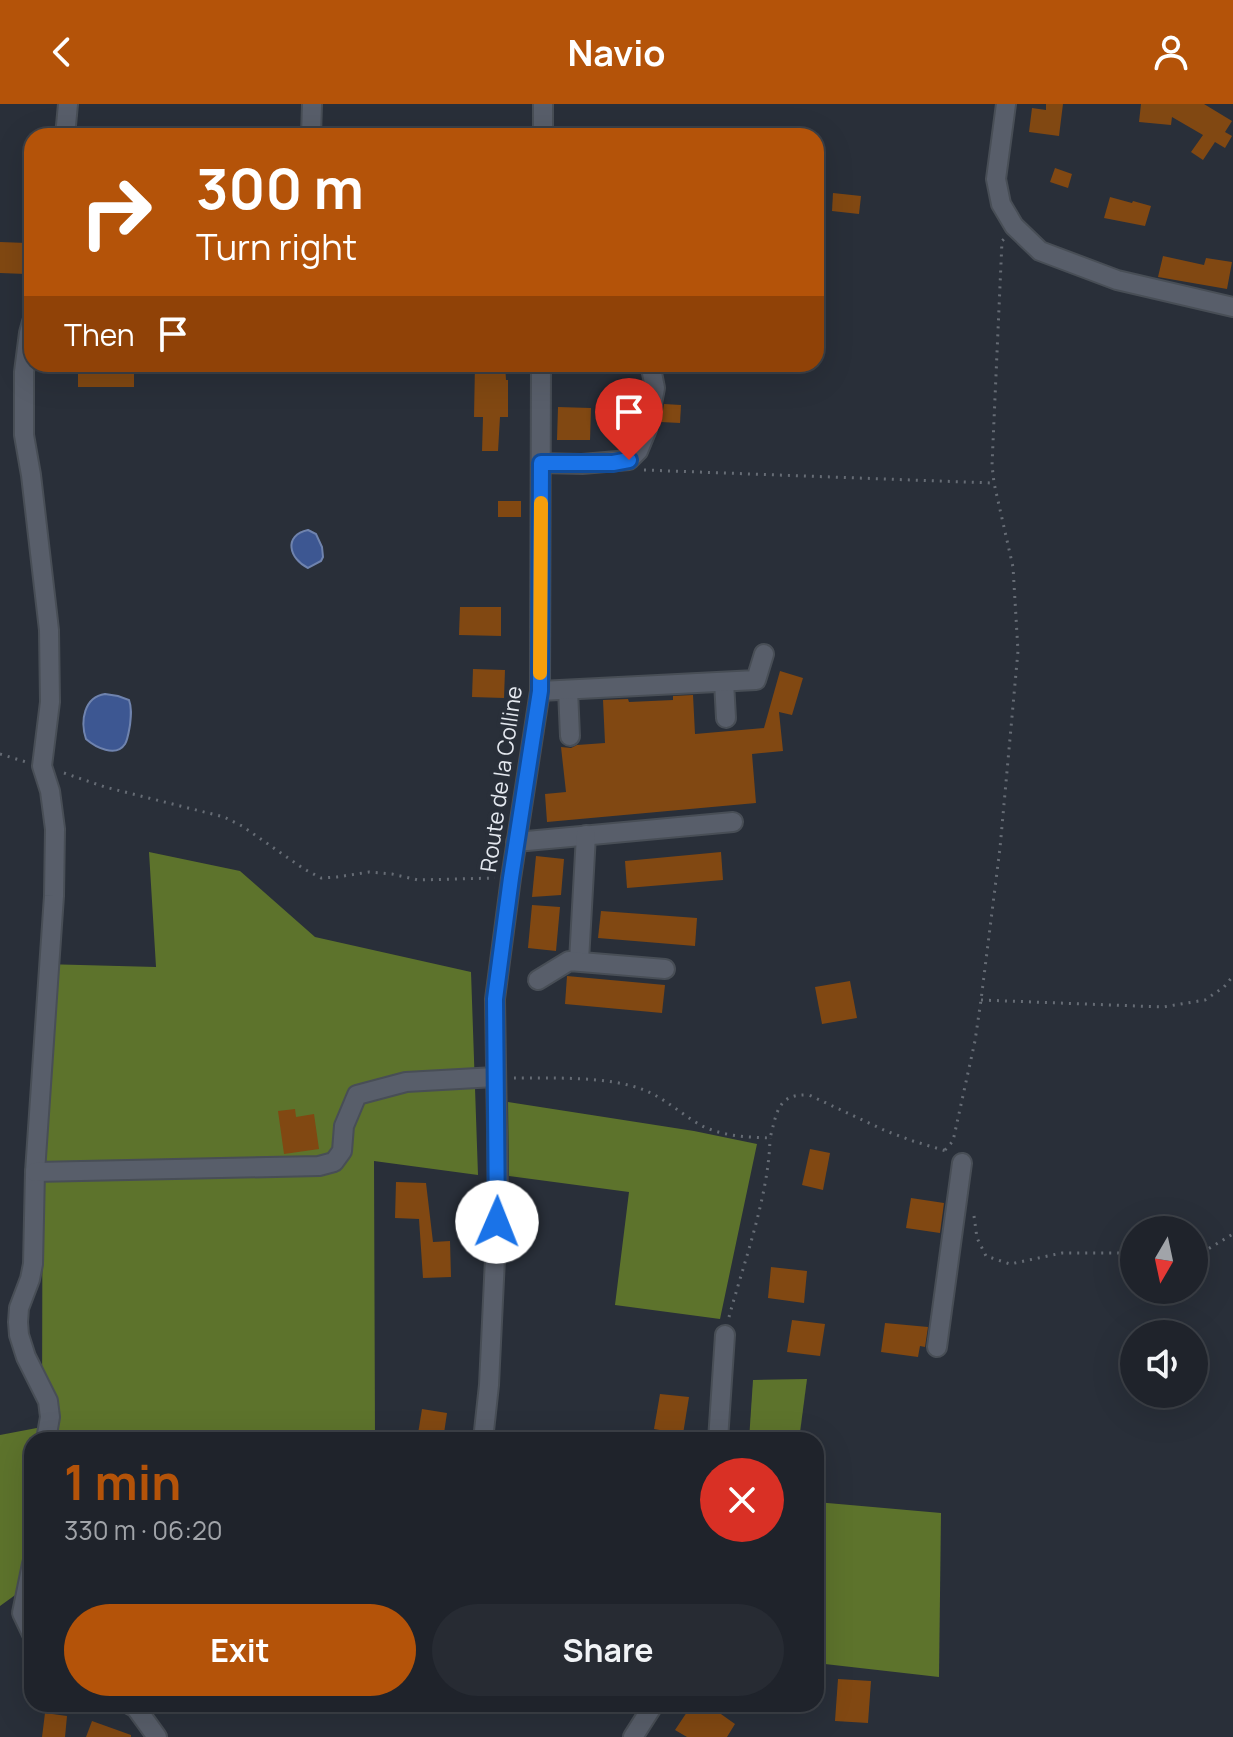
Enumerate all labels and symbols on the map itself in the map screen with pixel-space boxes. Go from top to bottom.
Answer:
pin [595,378,663,460]
street label: Route de la Colline [473,684,529,874]
position arrow [455,1180,539,1264]
north arrow [1120,1216,1208,1304]

